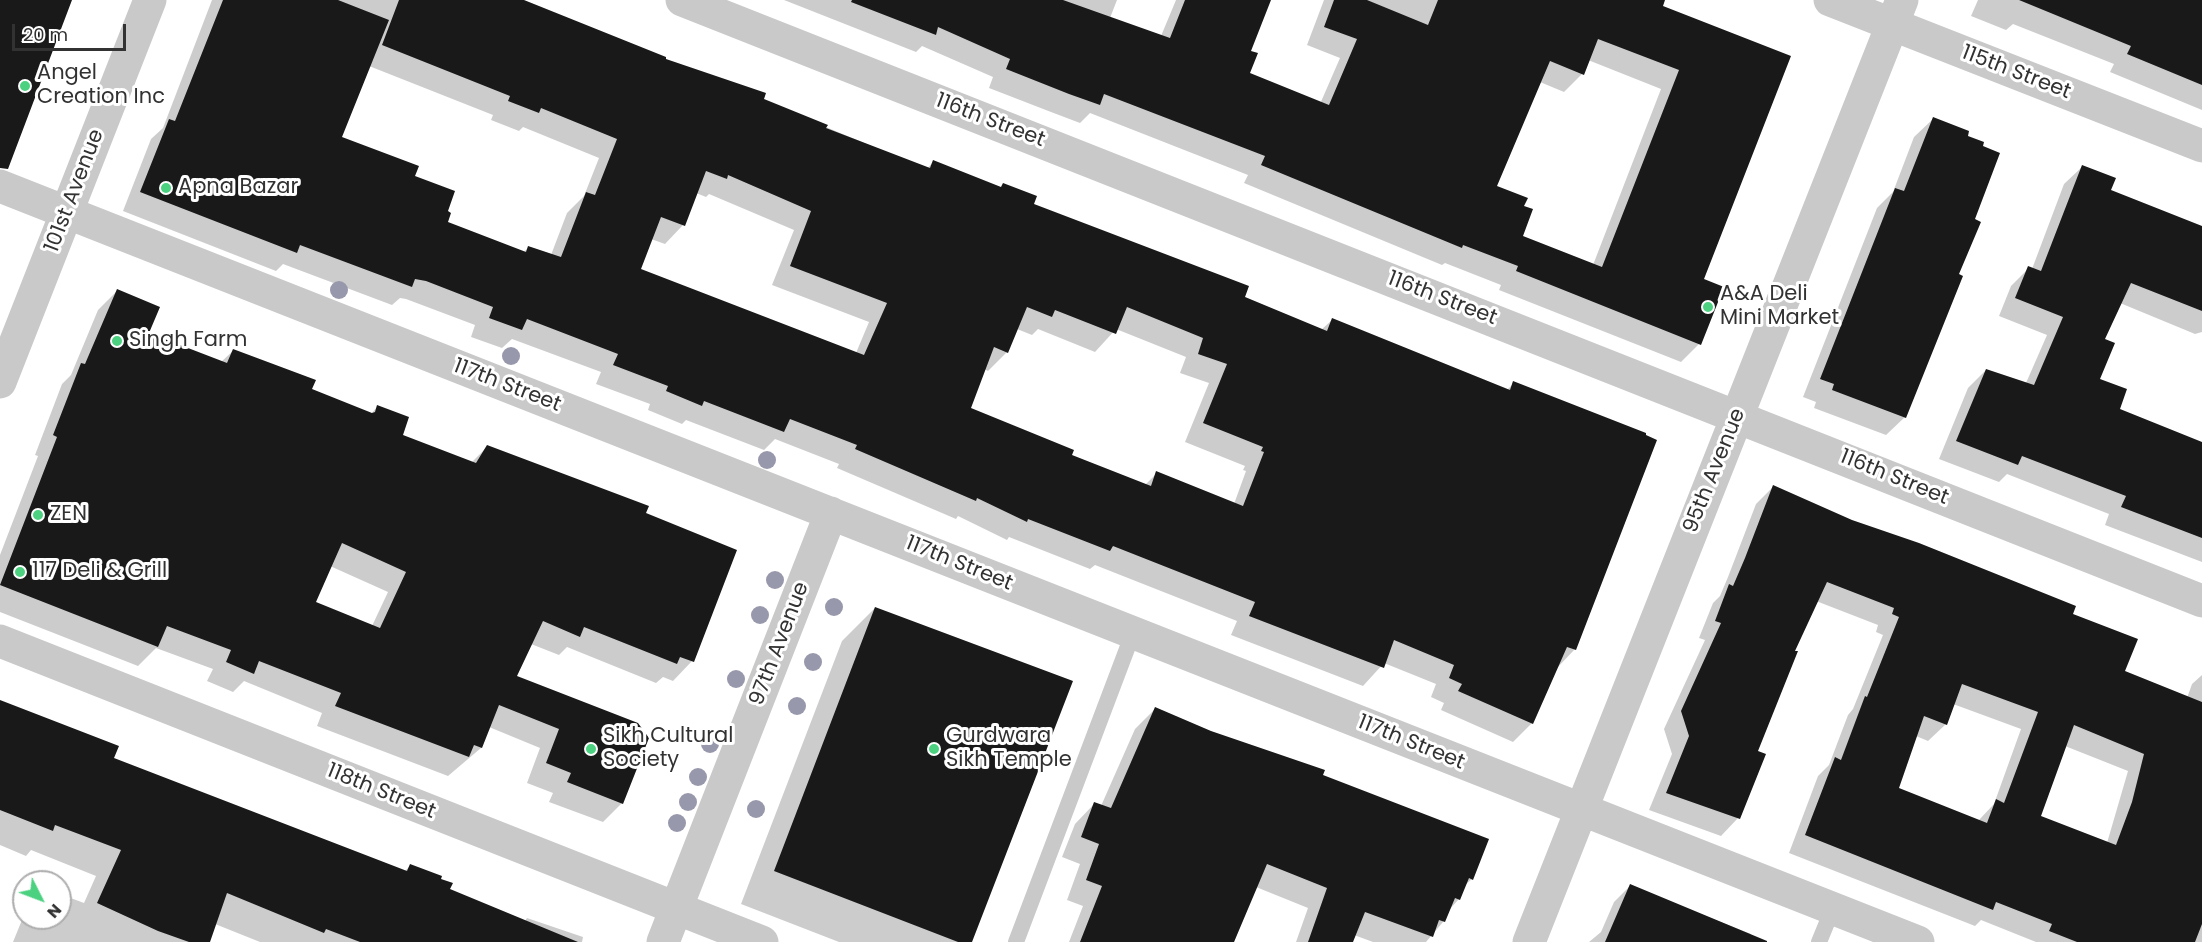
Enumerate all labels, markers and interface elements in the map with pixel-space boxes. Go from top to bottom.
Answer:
scale bar [15,12,129,50]
text: 20 m [23,22,68,47]
street label: 115th Street [1958,41,2074,105]
place label: Angel Creation Inc [37,61,165,111]
marker: Angel Creation Inc [18,79,32,93]
street label: 116th Street [932,89,1048,153]
street label: 101st Avenue [40,126,110,256]
place label: Apna Bazar [178,175,298,201]
marker: Apna Bazar [159,181,173,195]
street label: 116th Street [1384,267,1500,331]
place label: A&A Deli Mini Market [1720,282,1839,332]
marker: A&A Deli Mini Market [1701,300,1715,314]
place label: Singh Farm [129,328,247,354]
marker: Singh Farm [110,334,124,348]
street label: 117th Street [450,354,564,418]
street label: 95th Avenue [1679,405,1751,537]
street label: 116th Street [1836,445,1952,511]
place label: ZEN [50,502,87,528]
marker: ZEN [31,508,45,522]
street label: 117th Street [902,531,1016,597]
place label: 117 Deli & Grill [32,559,167,585]
marker: 117 Deli & Grill [13,565,27,579]
street label: 97th Avenue [745,579,815,709]
street label: 117th Street [1354,710,1468,776]
place label: Sikh Cultural Society [603,724,733,774]
place label: Gurdwara Sikh Temple [946,724,1072,774]
marker: Sikh Cultural Society [584,742,598,756]
marker: Gurdwara Sikh Temple [927,742,941,756]
street label: 118th Street [323,759,439,825]
north arrow [12,870,72,930]
text: N [42,899,67,923]

